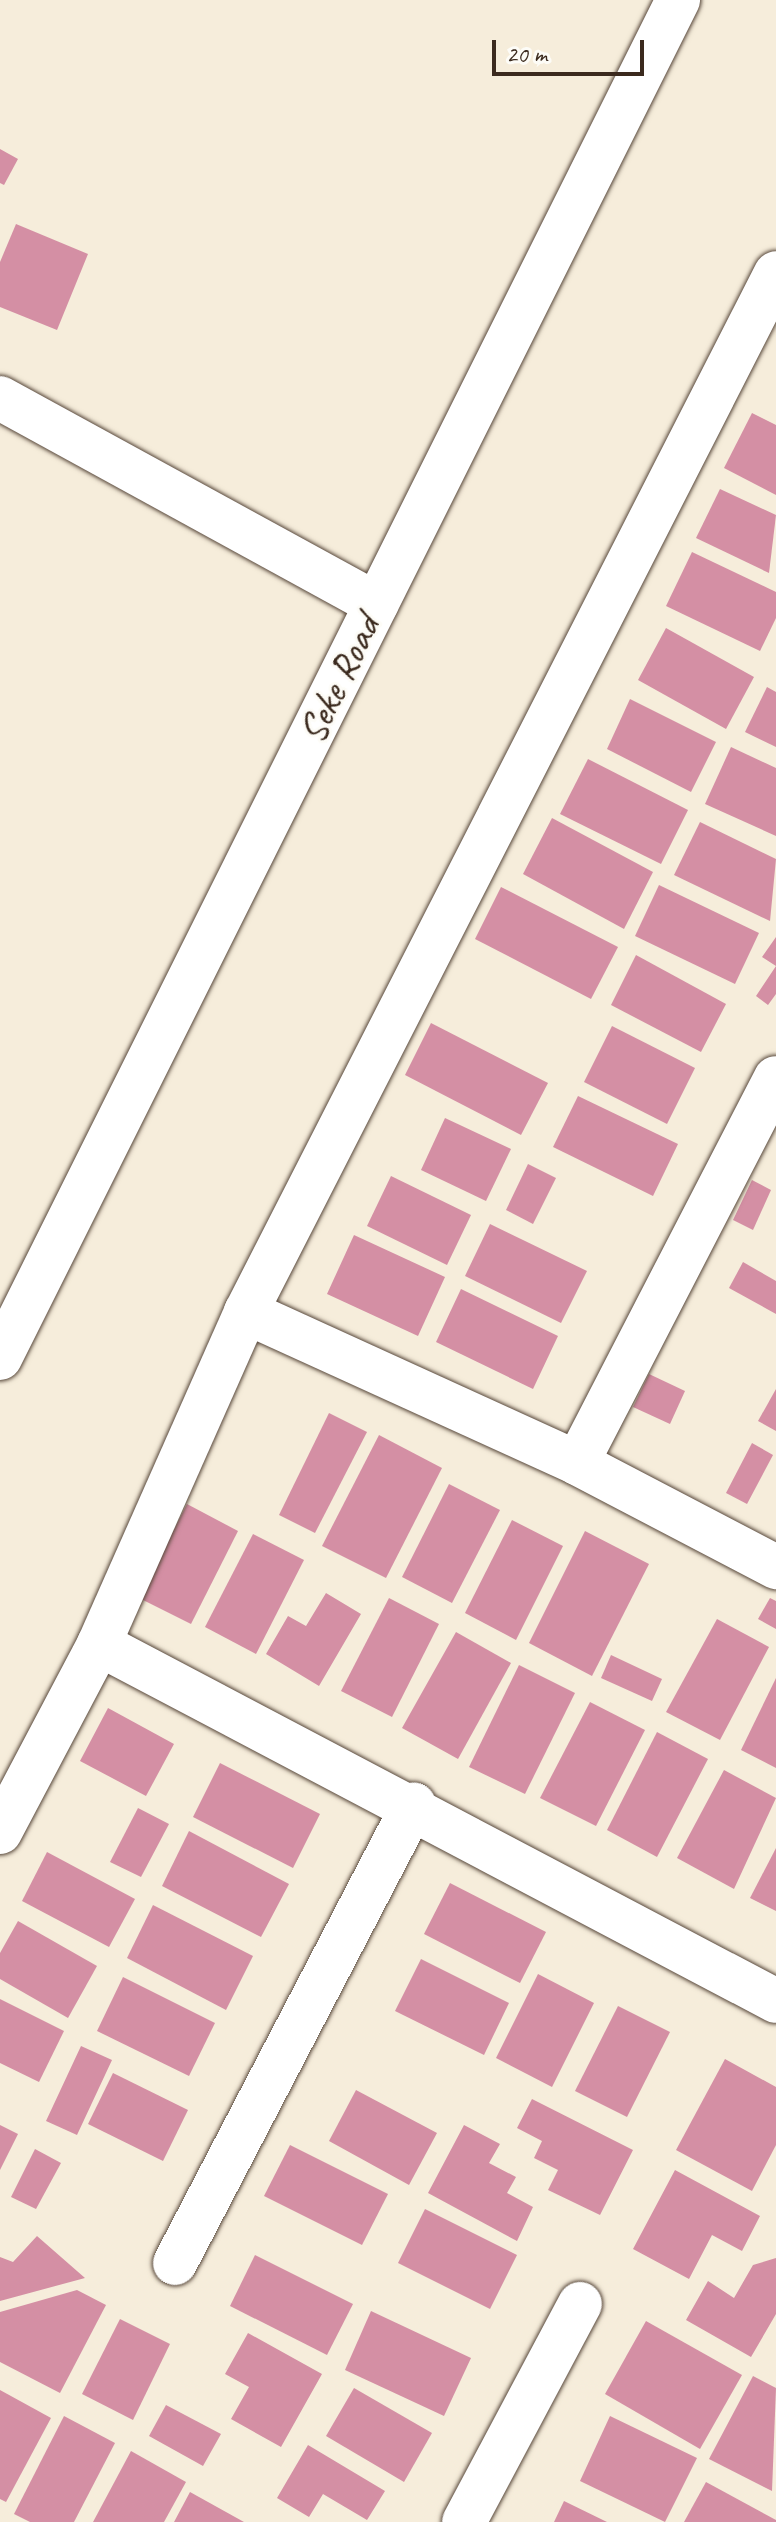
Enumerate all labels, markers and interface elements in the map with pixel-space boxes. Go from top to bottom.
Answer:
scale bar [496,24,648,74]
text: 20 m [506,39,547,69]
street label: Seke Road [288,607,390,751]

